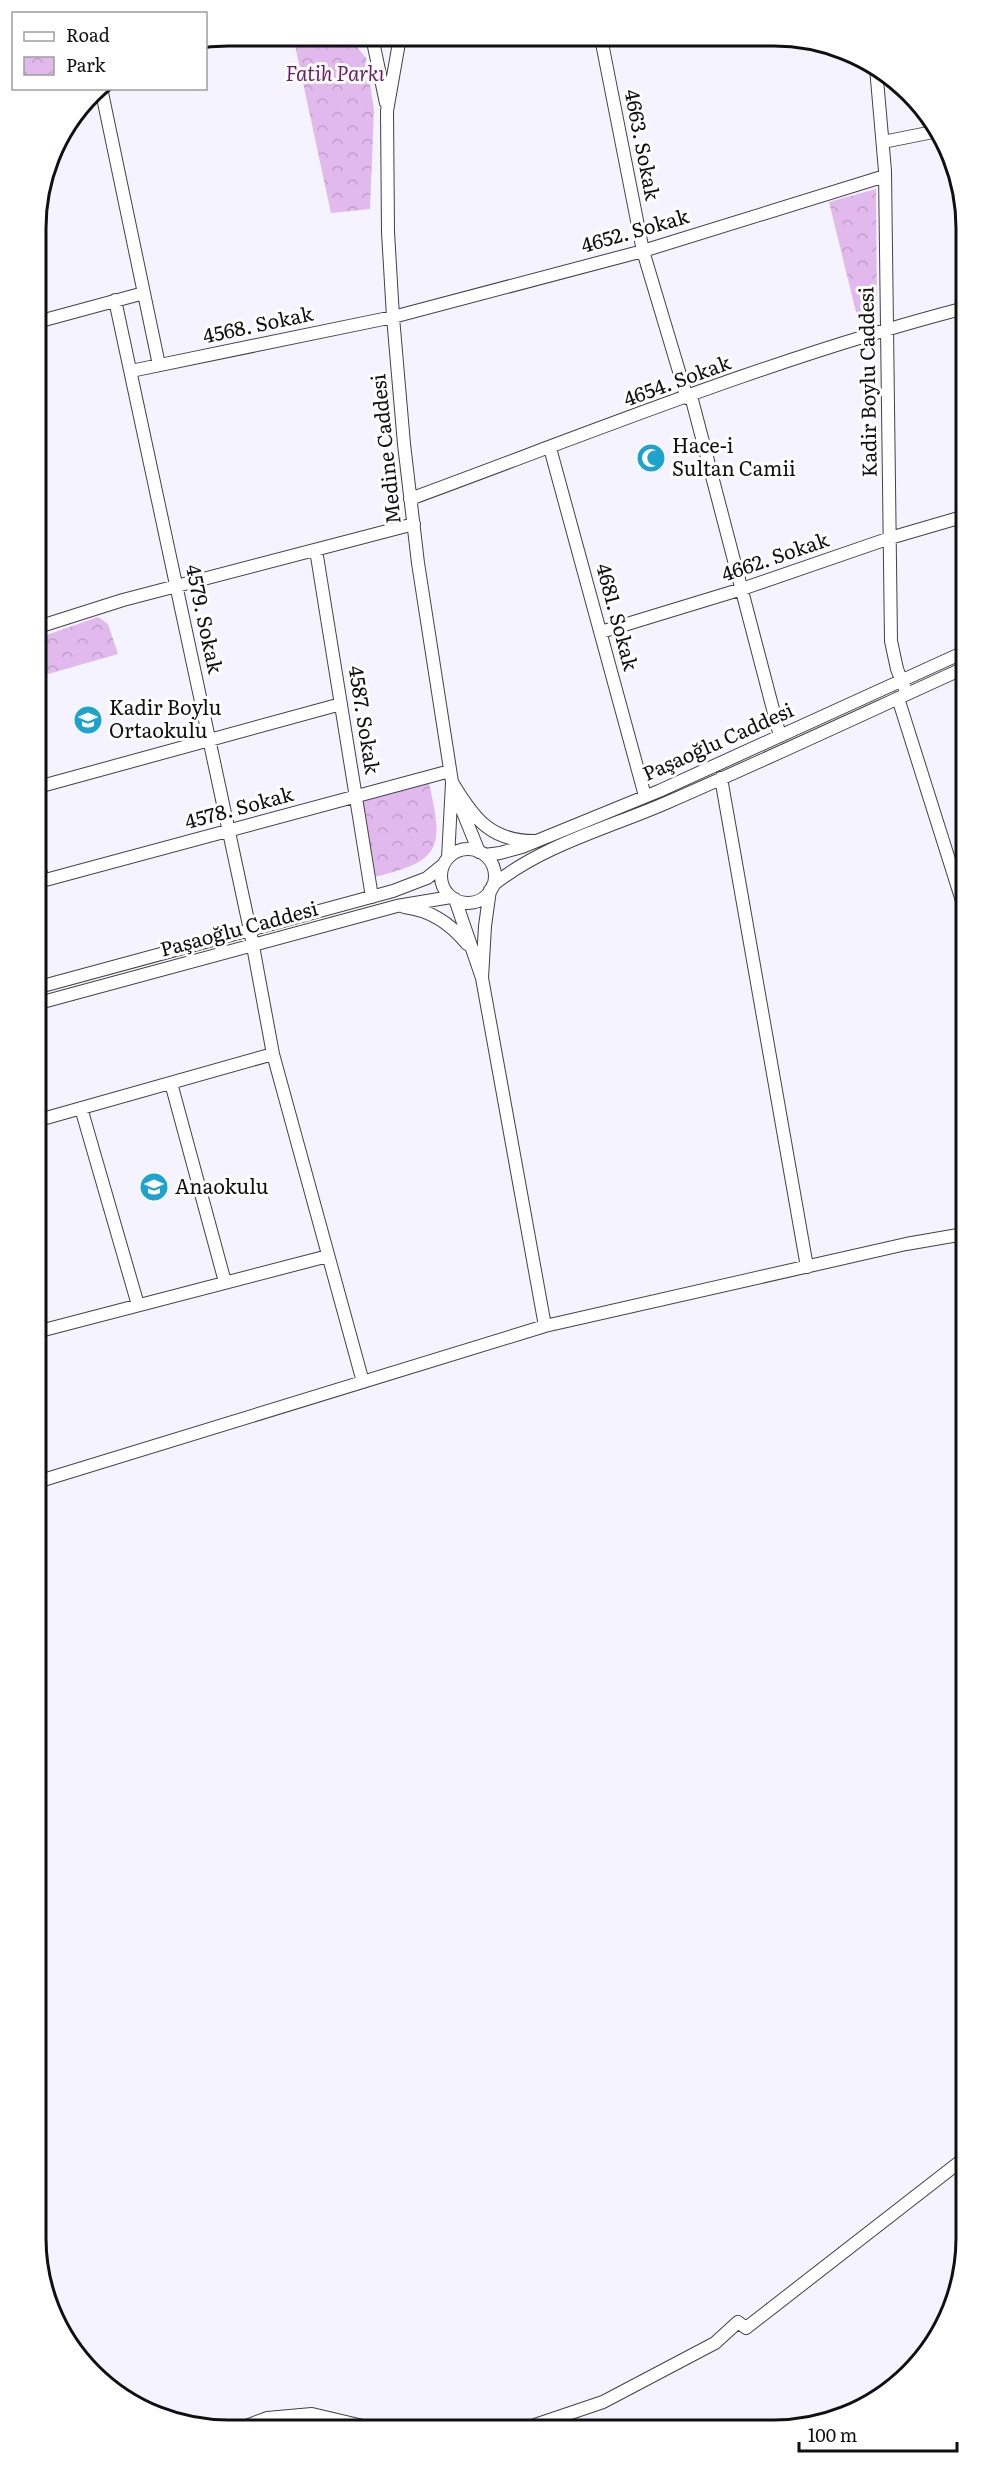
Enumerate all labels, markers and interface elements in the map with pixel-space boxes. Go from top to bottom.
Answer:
legend [12,12,207,90]
text: Road [66,21,110,48]
text: Park [66,51,107,78]
park label: Fatih Parkı [285,57,385,87]
street label: 4663. Sokak [619,87,670,204]
street label: 4652. Sokak [577,199,693,259]
street label: Kadir Boylu Caddesi [849,286,883,478]
street label: 4568. Sokak [200,297,316,349]
street label: 4654. Sokak [619,346,735,412]
street label: Medine Caddesi [361,372,407,526]
place label: Hace-i Sultan Camii [672,429,796,482]
mosque icon: Hace-i Sultan Camii [635,442,667,474]
street label: 4662. Sokak [717,522,833,587]
street label: 4681. Sokak [590,559,648,674]
street label: 4579. Sokak [180,561,232,677]
street label: 4587. Sokak [343,663,389,777]
place label: Kadir Boylu Ortaokulu [109,691,222,744]
street label: Paşaoğlu Caddesi [637,693,798,787]
school or university icon: Kadir Boylu Ortaokulu [72,704,104,736]
street label: 4578. Sokak [181,777,297,835]
street label: Paşaoğlu Caddesi [156,891,321,963]
place label: Anaokulu [175,1170,269,1200]
school or university icon: Anaokulu [138,1171,170,1203]
scale bar [799,2415,956,2453]
text: 100 m [808,2421,857,2448]

